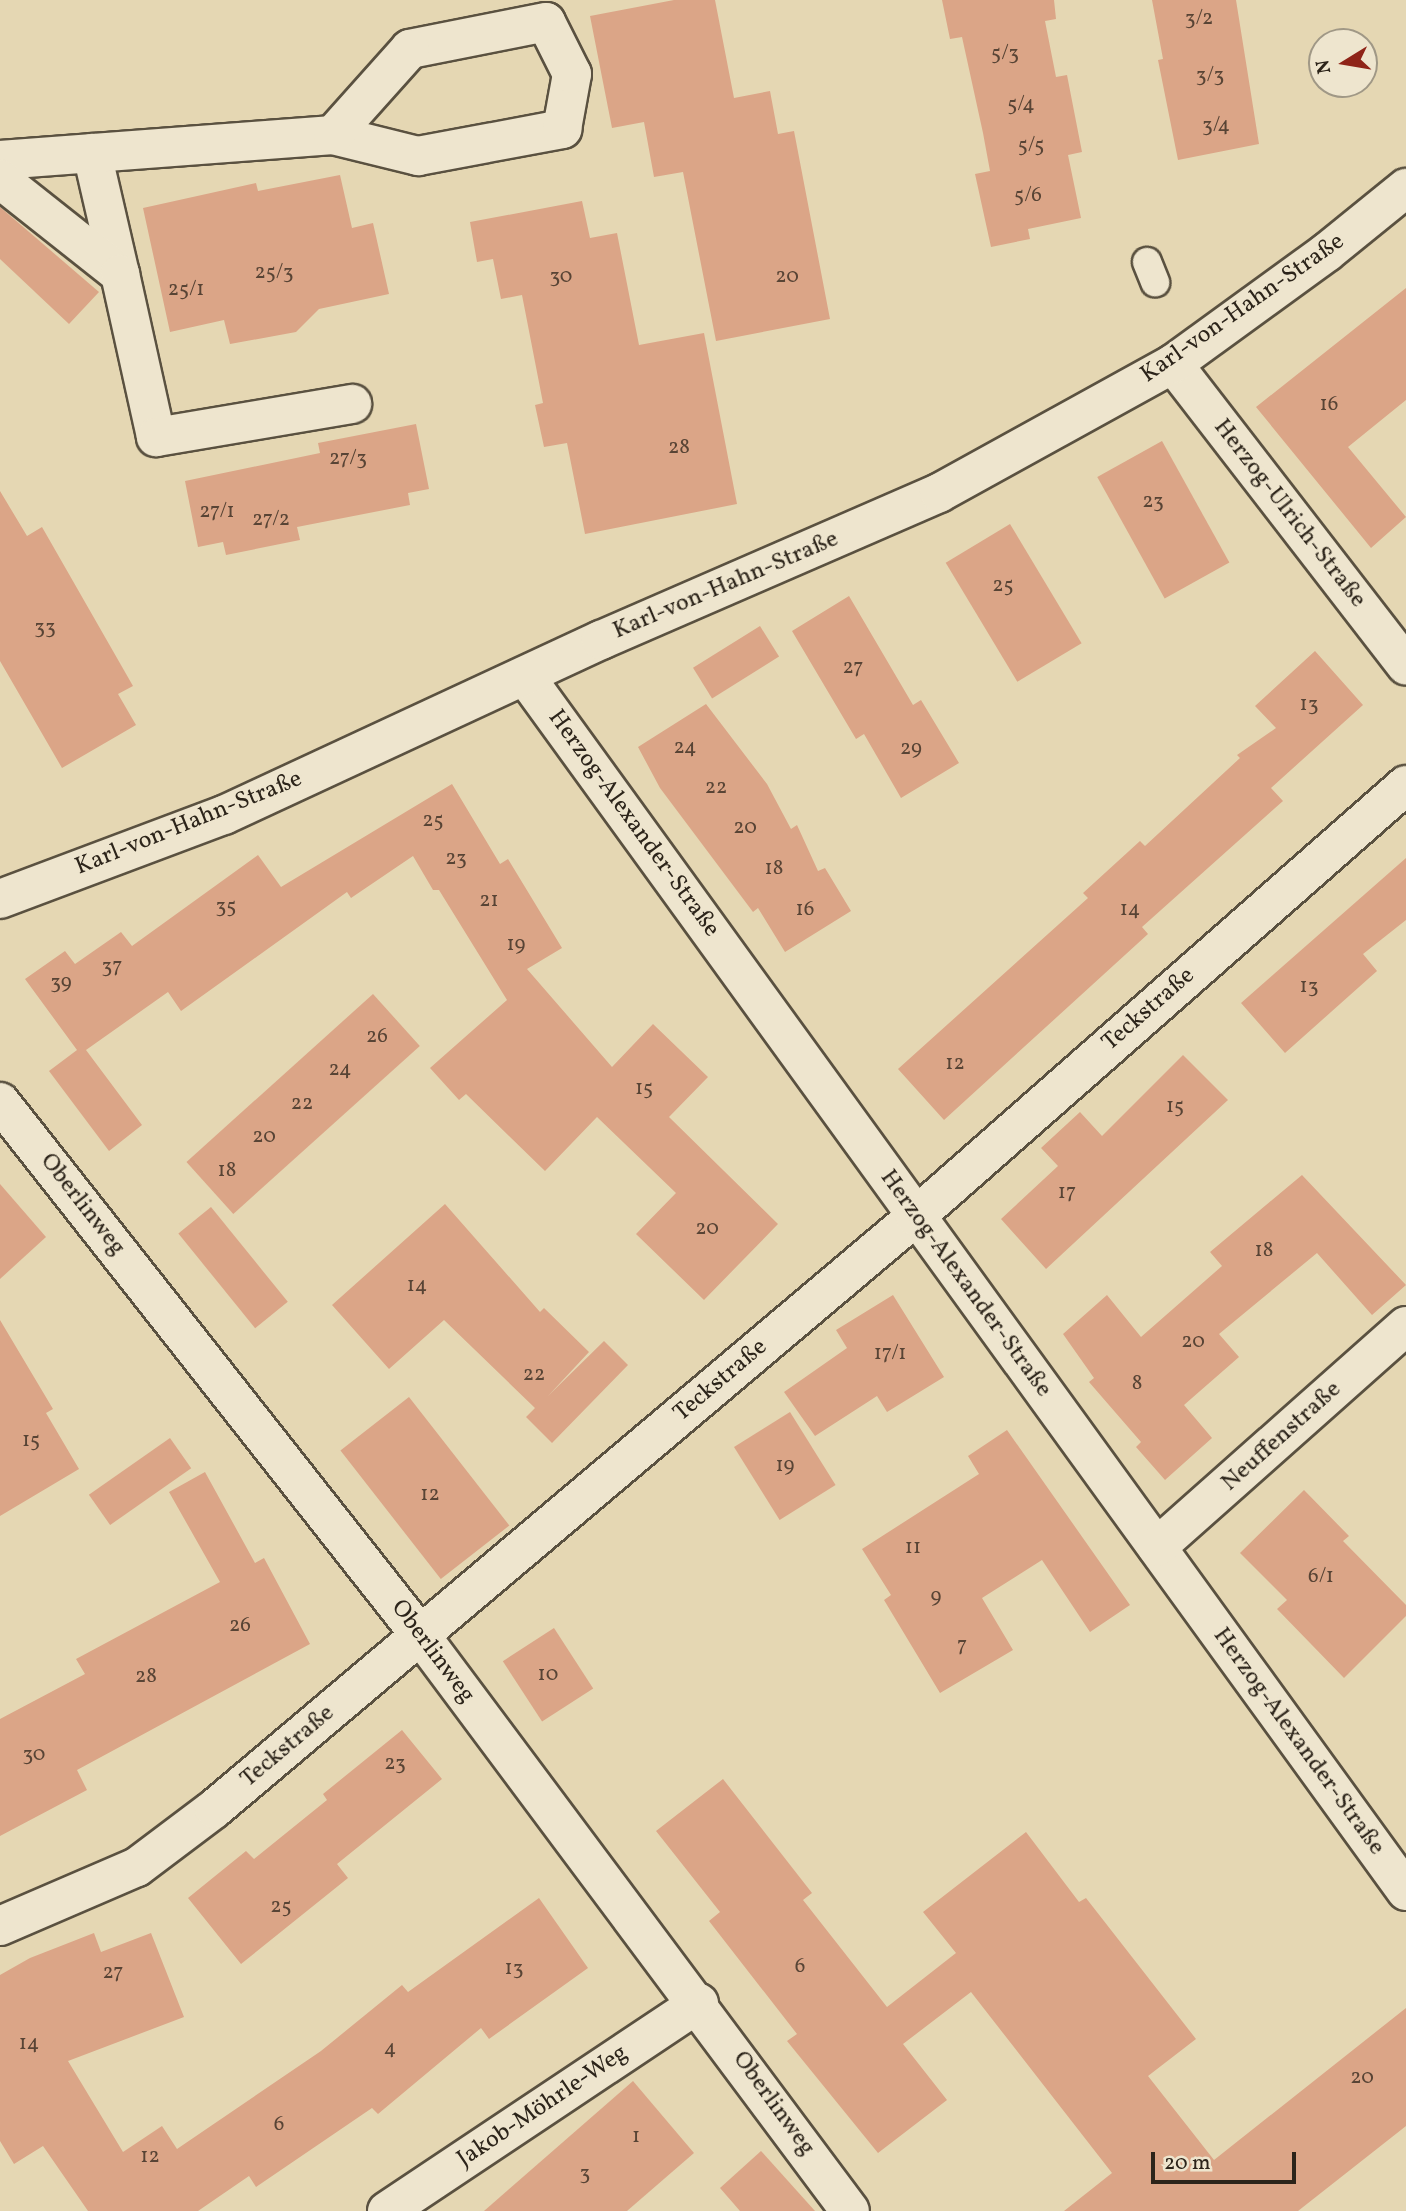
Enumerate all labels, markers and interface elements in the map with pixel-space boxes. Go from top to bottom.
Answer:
house number: 3/2 [1185,6,1213,32]
north arrow [1308,28,1378,98]
house number: 5/3 [991,41,1019,67]
text: N [1310,57,1338,76]
house number: 3/3 [1196,63,1224,89]
house number: 5/4 [1007,92,1035,118]
house number: 3/4 [1202,113,1230,139]
house number: 5/5 [1018,133,1044,159]
house number: 5/6 [1014,183,1042,209]
street label: Karl-von-Hahn-Straße [1136,228,1350,390]
house number: 25/3 [254,260,294,286]
house number: 30 [550,264,572,290]
house number: 20 [775,264,799,290]
house number: 25/1 [168,277,204,303]
house number: 16 [1320,392,1338,418]
street label: Herzog-Ulrich-Straße [1206,414,1372,614]
house number: 28 [668,435,690,461]
house number: 27/3 [329,446,367,472]
house number: 23 [1142,489,1164,515]
house number: 27/1 [199,499,235,525]
house number: 27/2 [252,507,290,533]
street label: Karl-von-Hahn-Straße [609,526,843,646]
house number: 25 [992,573,1014,599]
house number: 33 [34,615,56,641]
house number: 27 [843,655,863,681]
house number: 13 [1300,692,1318,718]
street label: Herzog-Alexander-Straße [541,705,725,943]
house number: 24 [673,735,697,761]
house number: 29 [900,736,922,762]
street label: Karl-von-Hahn-Straße [72,765,306,883]
house number: 22 [705,775,727,801]
house number: 25 [422,808,444,834]
house number: 20 [733,815,757,841]
house number: 23 [445,846,467,872]
house number: 18 [765,856,783,882]
house number: 21 [479,888,499,914]
house number: 35 [216,894,236,920]
house number: 16 [796,897,814,923]
house number: 14 [1120,897,1140,923]
house number: 19 [506,932,526,958]
house number: 37 [102,954,122,980]
street label: Teckstraße [1097,962,1201,1058]
house number: 39 [50,970,72,996]
house number: 13 [1300,974,1318,1000]
house number: 26 [366,1024,388,1050]
house number: 12 [945,1051,965,1077]
house number: 24 [328,1057,352,1083]
house number: 15 [635,1076,653,1102]
house number: 22 [291,1091,313,1117]
house number: 15 [1166,1094,1184,1120]
house number: 20 [252,1124,276,1150]
street label: Oberlinweg [33,1148,131,1262]
house number: 18 [218,1158,236,1184]
street label: Herzog-Alexander-Straße [873,1165,1057,1403]
house number: 17 [1058,1180,1076,1206]
house number: 20 [695,1216,719,1242]
house number: 18 [1255,1238,1273,1264]
house number: 14 [407,1273,427,1299]
house number: 20 [1181,1329,1205,1355]
street label: Teckstraße [668,1334,774,1428]
house number: 17/1 [874,1341,906,1367]
house number: 22 [523,1362,545,1388]
house number: 8 [1132,1371,1142,1397]
street label: Neuffenstraße [1216,1376,1348,1498]
house number: 15 [22,1428,40,1454]
house number: 19 [775,1453,795,1479]
house number: 12 [420,1482,440,1508]
house number: 11 [905,1535,921,1561]
house number: 6/1 [1308,1564,1334,1590]
house number: 9 [931,1584,941,1610]
street label: Oberlinweg [384,1595,480,1709]
house number: 26 [229,1613,251,1639]
street label: Herzog-Alexander-Straße [1206,1623,1390,1861]
house number: 7 [957,1633,967,1659]
house number: 10 [538,1662,558,1688]
house number: 28 [135,1664,157,1690]
street label: Teckstraße [235,1700,341,1794]
house number: 30 [23,1742,45,1768]
house number: 23 [384,1751,406,1777]
house number: 25 [270,1894,292,1920]
house number: 6 [795,1954,805,1980]
house number: 13 [505,1956,523,1982]
house number: 27 [103,1960,123,1986]
house number: 14 [19,2031,39,2057]
house number: 4 [384,2036,396,2062]
street label: Jakob-Möhrle-Weg [452,2039,634,2175]
street label: Oberlinweg [726,2046,820,2162]
house number: 20 [1350,2065,1374,2091]
house number: 6 [274,2112,284,2138]
house number: 1 [632,2124,640,2150]
scale bar [1154,2138,1299,2182]
house number: 12 [140,2144,160,2170]
text: 20 m [1164,2149,1210,2178]
house number: 3 [580,2161,590,2187]

